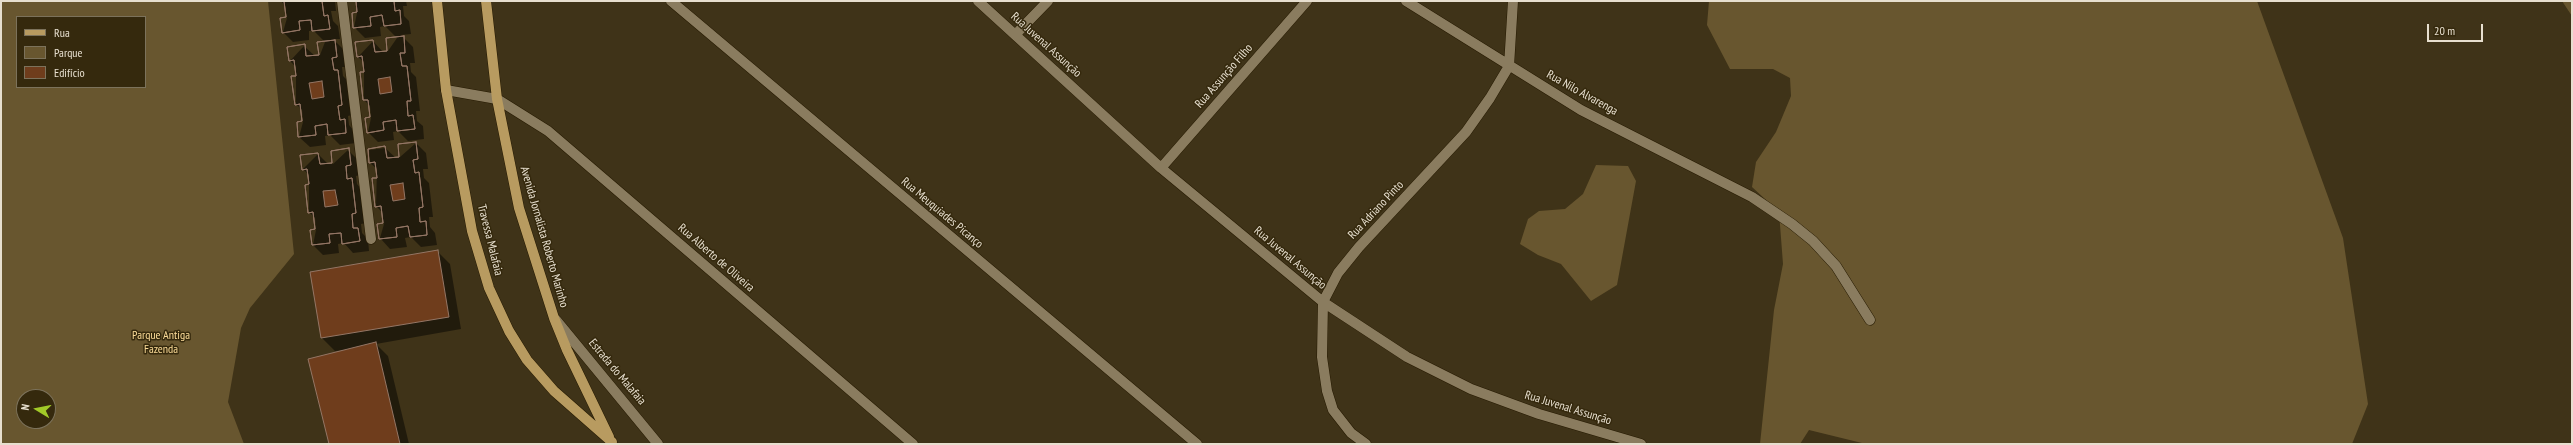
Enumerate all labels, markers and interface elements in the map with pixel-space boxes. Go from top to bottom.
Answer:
street label: Rua Juvenal Assunção [1008,10,1084,80]
legend [16,16,146,88]
scale bar [2429,16,2485,42]
text: 20 m [2434,23,2455,38]
text: Rua [54,25,70,40]
street label: Rua Assunção Filho [1192,41,1256,111]
text: Parque [54,45,83,60]
text: Edifício [54,65,85,80]
street label: Rua Nilo Alvarenga [1544,67,1620,119]
street label: Avenida Jornalista Roberto Marinho [517,165,571,309]
street label: Rua Meuquiades Picanço [898,175,986,251]
street label: Rua Adriano Pinto [1345,178,1407,242]
street label: Travessa Malafaia [474,203,506,277]
street label: Rua Alberto de Oliveira [675,221,757,295]
street label: Rua Juvenal Assunção [1251,224,1329,292]
park label: Parque Antiga Fazenda [132,329,190,357]
street label: Estrada do Malafaia [585,336,649,408]
street label: Rua Juvenal Assunção [1523,388,1613,428]
north arrow [16,389,56,429]
text: N [18,403,33,411]

